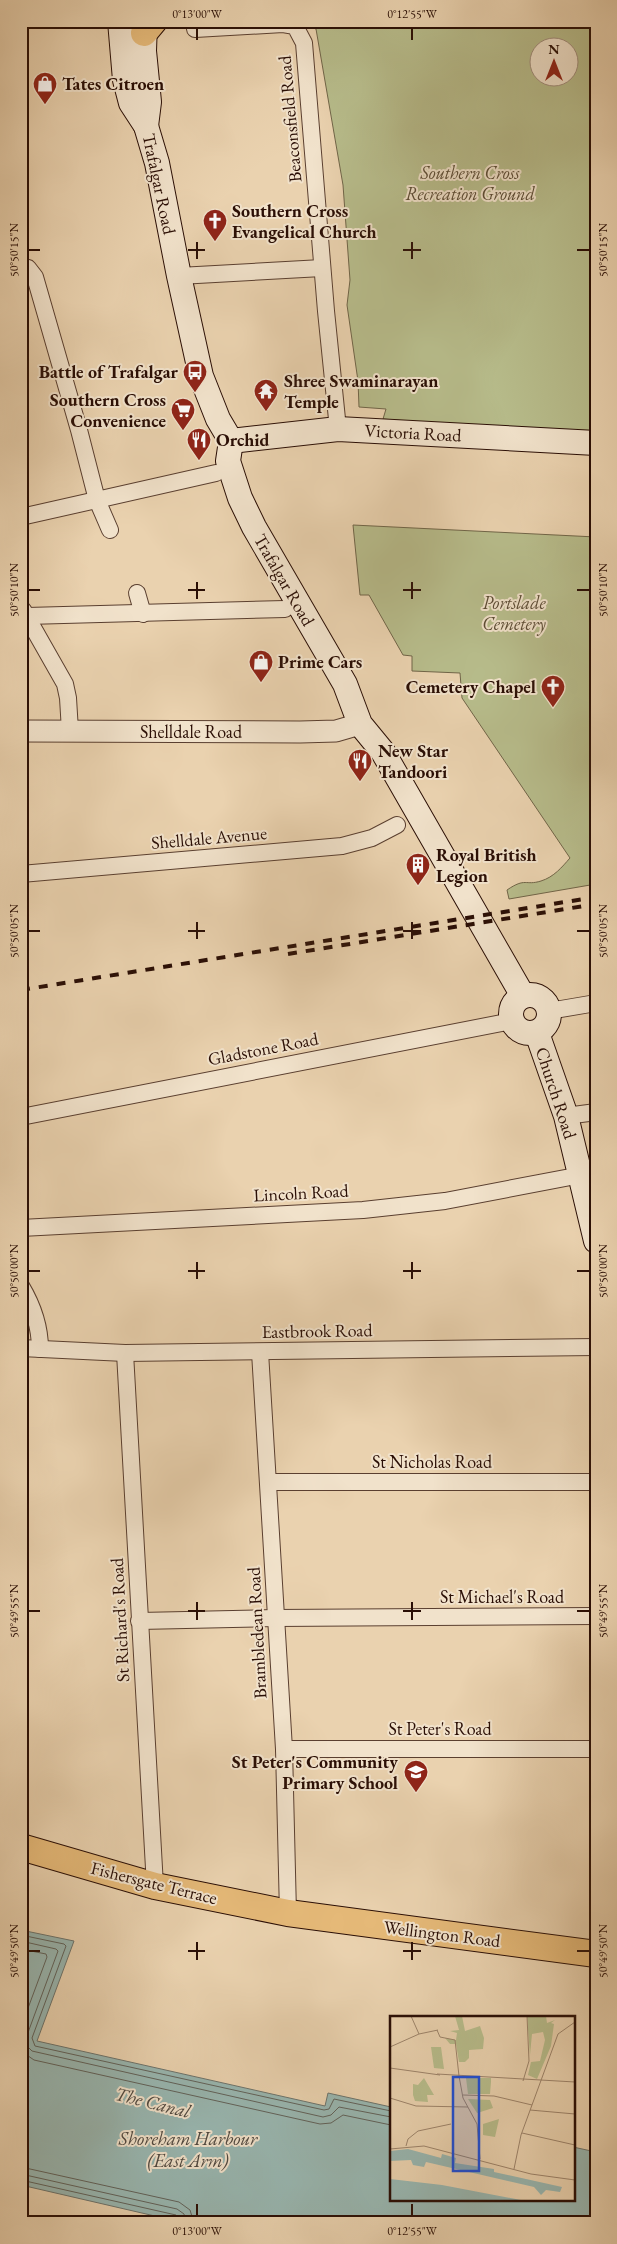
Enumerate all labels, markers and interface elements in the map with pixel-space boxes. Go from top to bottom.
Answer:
text: 0°13'00"W [172,6,223,22]
text: 0°12'55"W [387,6,438,22]
north arrow [530,38,580,88]
text: N [548,40,560,58]
street label: Beaconsfield Road [272,54,306,183]
shop icon: Tates Citroen [32,71,58,105]
place label: Tates Citroen [62,72,164,95]
street label: Trafalgar Road [138,131,182,237]
park label: Southern Cross Recreation Ground [405,161,536,205]
place label: Southern Cross Evangelical Church [232,199,377,243]
church icon: Southern Cross Evangelical Church [202,208,228,242]
text: 50°50'15"N [6,223,22,277]
text: 50°50'15"N [595,223,611,277]
bus stop icon: Battle of Trafalgar [182,359,208,393]
place label: Battle of Trafalgar [39,360,179,383]
place label: Shree Swaminarayan Temple [284,369,438,413]
temple icon: Shree Swaminarayan Temple [253,378,279,412]
place label: Southern Cross Convenience [50,388,166,432]
supermarket icon: Southern Cross Convenience [170,397,196,431]
street label: Victoria Road [364,418,463,447]
restaurant icon: Orchid [186,427,212,461]
place label: Orchid [216,428,270,451]
street label: Trafalgar Road [249,530,320,631]
text: 50°50'10"N [6,563,22,617]
text: 50°50'10"N [595,563,611,617]
park label: Portslade Cemetery [482,591,546,636]
shop icon: Prime Cars [248,649,274,683]
place label: Prime Cars [278,650,362,673]
church icon: Cemetery Chapel [540,674,566,708]
place label: Cemetery Chapel [406,675,536,698]
street label: Shelldale Road [140,720,243,743]
place label: New Star Tandoori [378,739,449,783]
restaurant icon: New Star Tandoori [347,748,373,782]
street label: Shelldale Avenue [150,821,268,854]
place label: Royal British Legion [436,843,537,887]
building icon: Royal British Legion [405,852,431,886]
text: 50°50'05"N [6,904,22,958]
text: 50°50'05"N [595,904,611,958]
street label: Gladstone Road [206,1026,321,1070]
street label: Church Road [531,1044,582,1143]
street label: Lincoln Road [253,1178,350,1206]
text: 50°50'00"N [6,1244,22,1298]
text: 50°50'00"N [595,1244,611,1298]
street label: Eastbrook Road [261,1318,374,1343]
street label: St Nicholas Road [372,1450,493,1473]
street label: St Richard's Road [105,1556,134,1683]
street label: Brambledean Road [242,1566,271,1700]
text: 50°49'55"N [6,1584,22,1638]
text: 50°49'55"N [595,1584,611,1638]
street label: St Michael's Road [440,1585,565,1608]
street label: St Peter's Road [388,1717,492,1740]
place label: St Peter's Community Primary School [232,1750,398,1794]
school or university icon: St Peter's Community Primary School [403,1759,429,1793]
street label: Fishersgate Terrace [89,1856,220,1909]
street label: Wellington Road [382,1915,503,1952]
text: 50°49'50"N [6,1924,22,1978]
text: 50°49'50"N [595,1924,611,1978]
inset map [390,2016,574,2202]
water label: The Canal [113,2081,194,2124]
water label: Shoreham Harbour (East Arm) [118,2126,258,2173]
text: 0°13'00"W [172,2223,223,2239]
text: 0°12'55"W [387,2223,438,2239]

